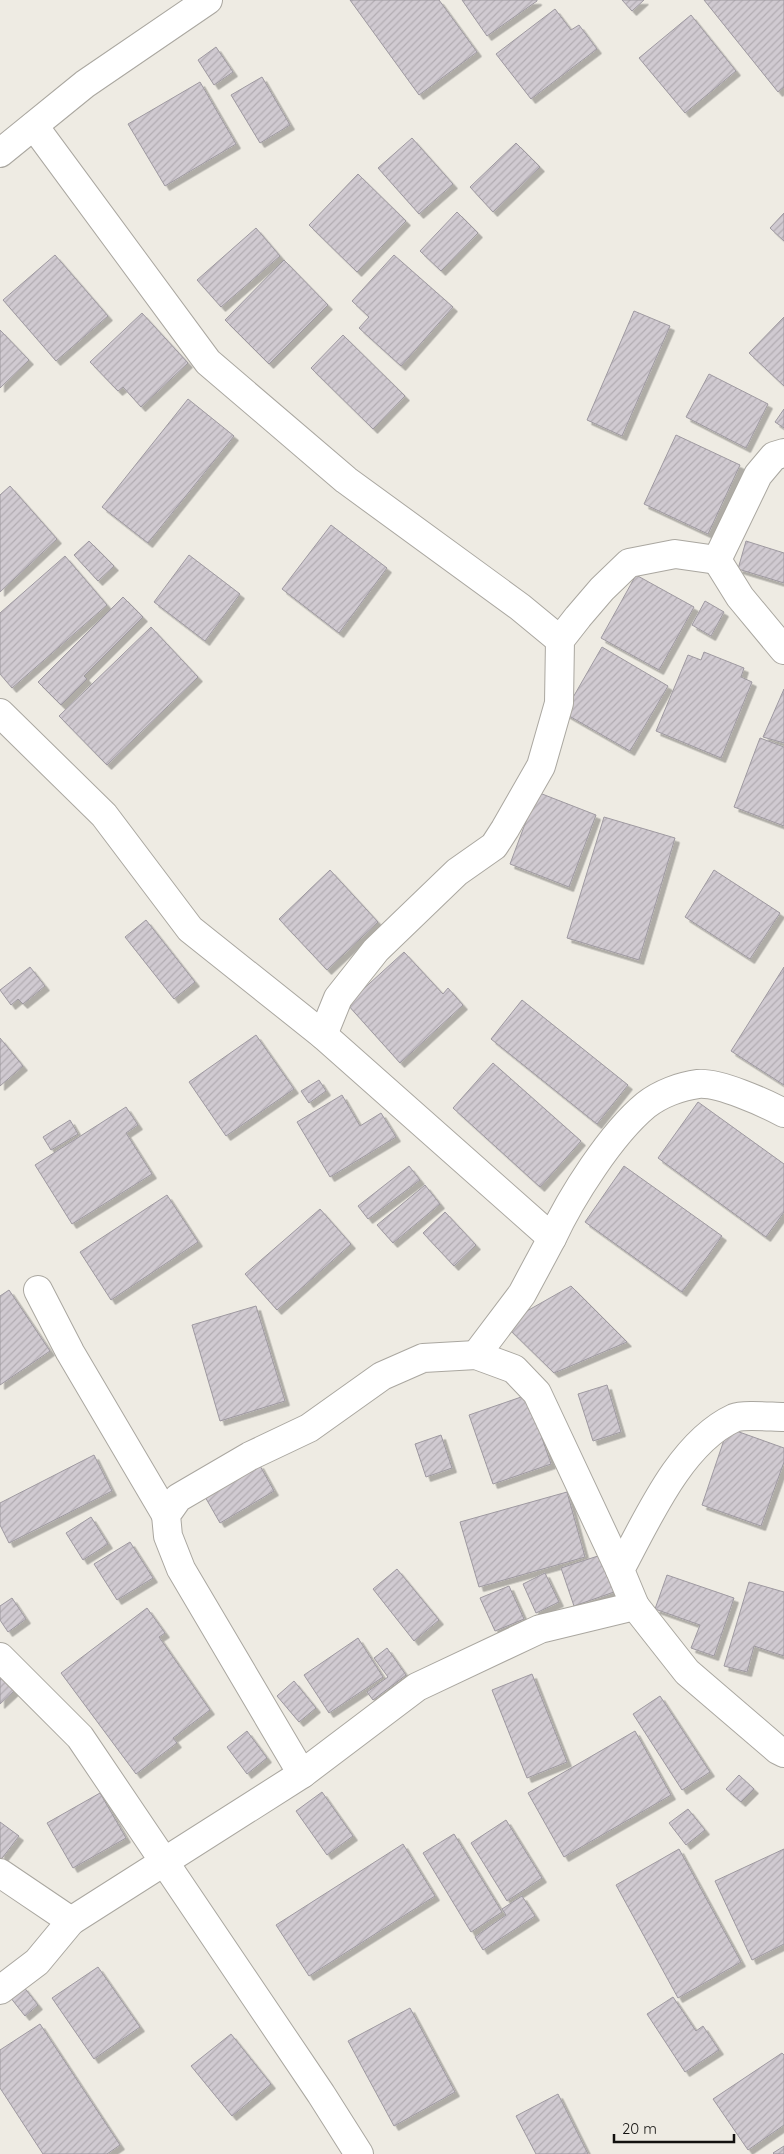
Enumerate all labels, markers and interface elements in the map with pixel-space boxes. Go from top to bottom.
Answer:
scale bar [614,2112,734,2144]
text: 20 m [622,2119,657,2138]

